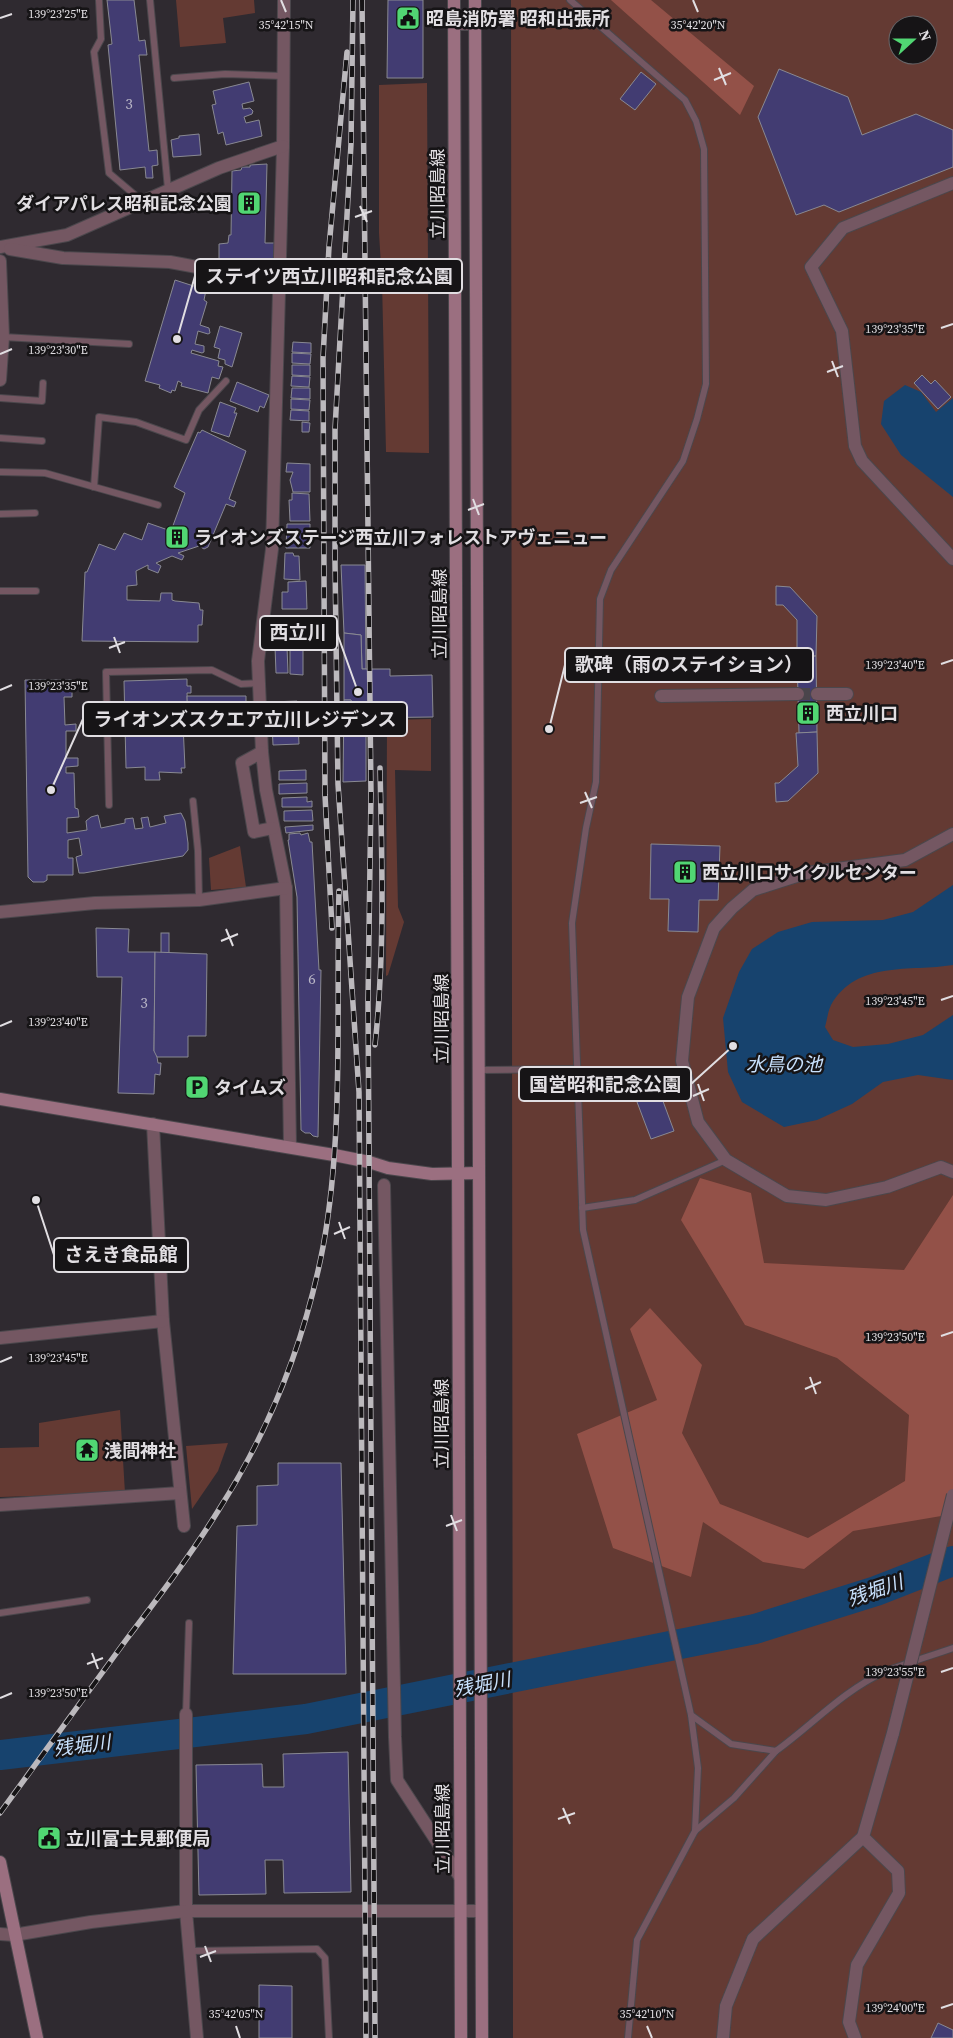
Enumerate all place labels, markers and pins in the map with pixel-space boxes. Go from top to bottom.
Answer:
public building icon: 昭島消防署 昭和出張所 [395,5,421,31]
place label: 昭島消防署 昭和出張所 [426,6,610,31]
building icon: ダイアパレス昭和記念公園 [236,190,262,216]
place label: ダイアパレス昭和記念公園 [16,191,232,216]
callout: ステイツ西立川昭和記念公園 [195,259,462,293]
building icon: ライオンズステージ西立川フォレストアヴェニュー [164,524,190,550]
place label: ライオンズステージ西立川フォレストアヴェニュー [194,525,607,550]
callout: 西立川 [260,616,337,650]
callout: 歌碑（雨のステイション） [565,648,813,682]
building icon: 西立川口 [795,700,821,726]
place label: 西立川口 [826,701,898,726]
callout: ライオンズスクエア立川レジデンス [83,702,407,736]
building icon: 西立川口サイクルセンター [672,859,698,885]
place label: 西立川口サイクルセンター [702,860,917,885]
callout: 国営昭和記念公園 [519,1067,691,1101]
parking icon: タイムズ [184,1074,210,1100]
place label: タイムズ [214,1075,286,1100]
callout: さえき食品館 [54,1238,188,1272]
temple icon: 浅間神社 [74,1437,100,1463]
place label: 浅間神社 [104,1438,176,1463]
public building icon: 立川富士見郵便局 [36,1825,62,1851]
place label: 立川富士見郵便局 [66,1826,210,1851]

